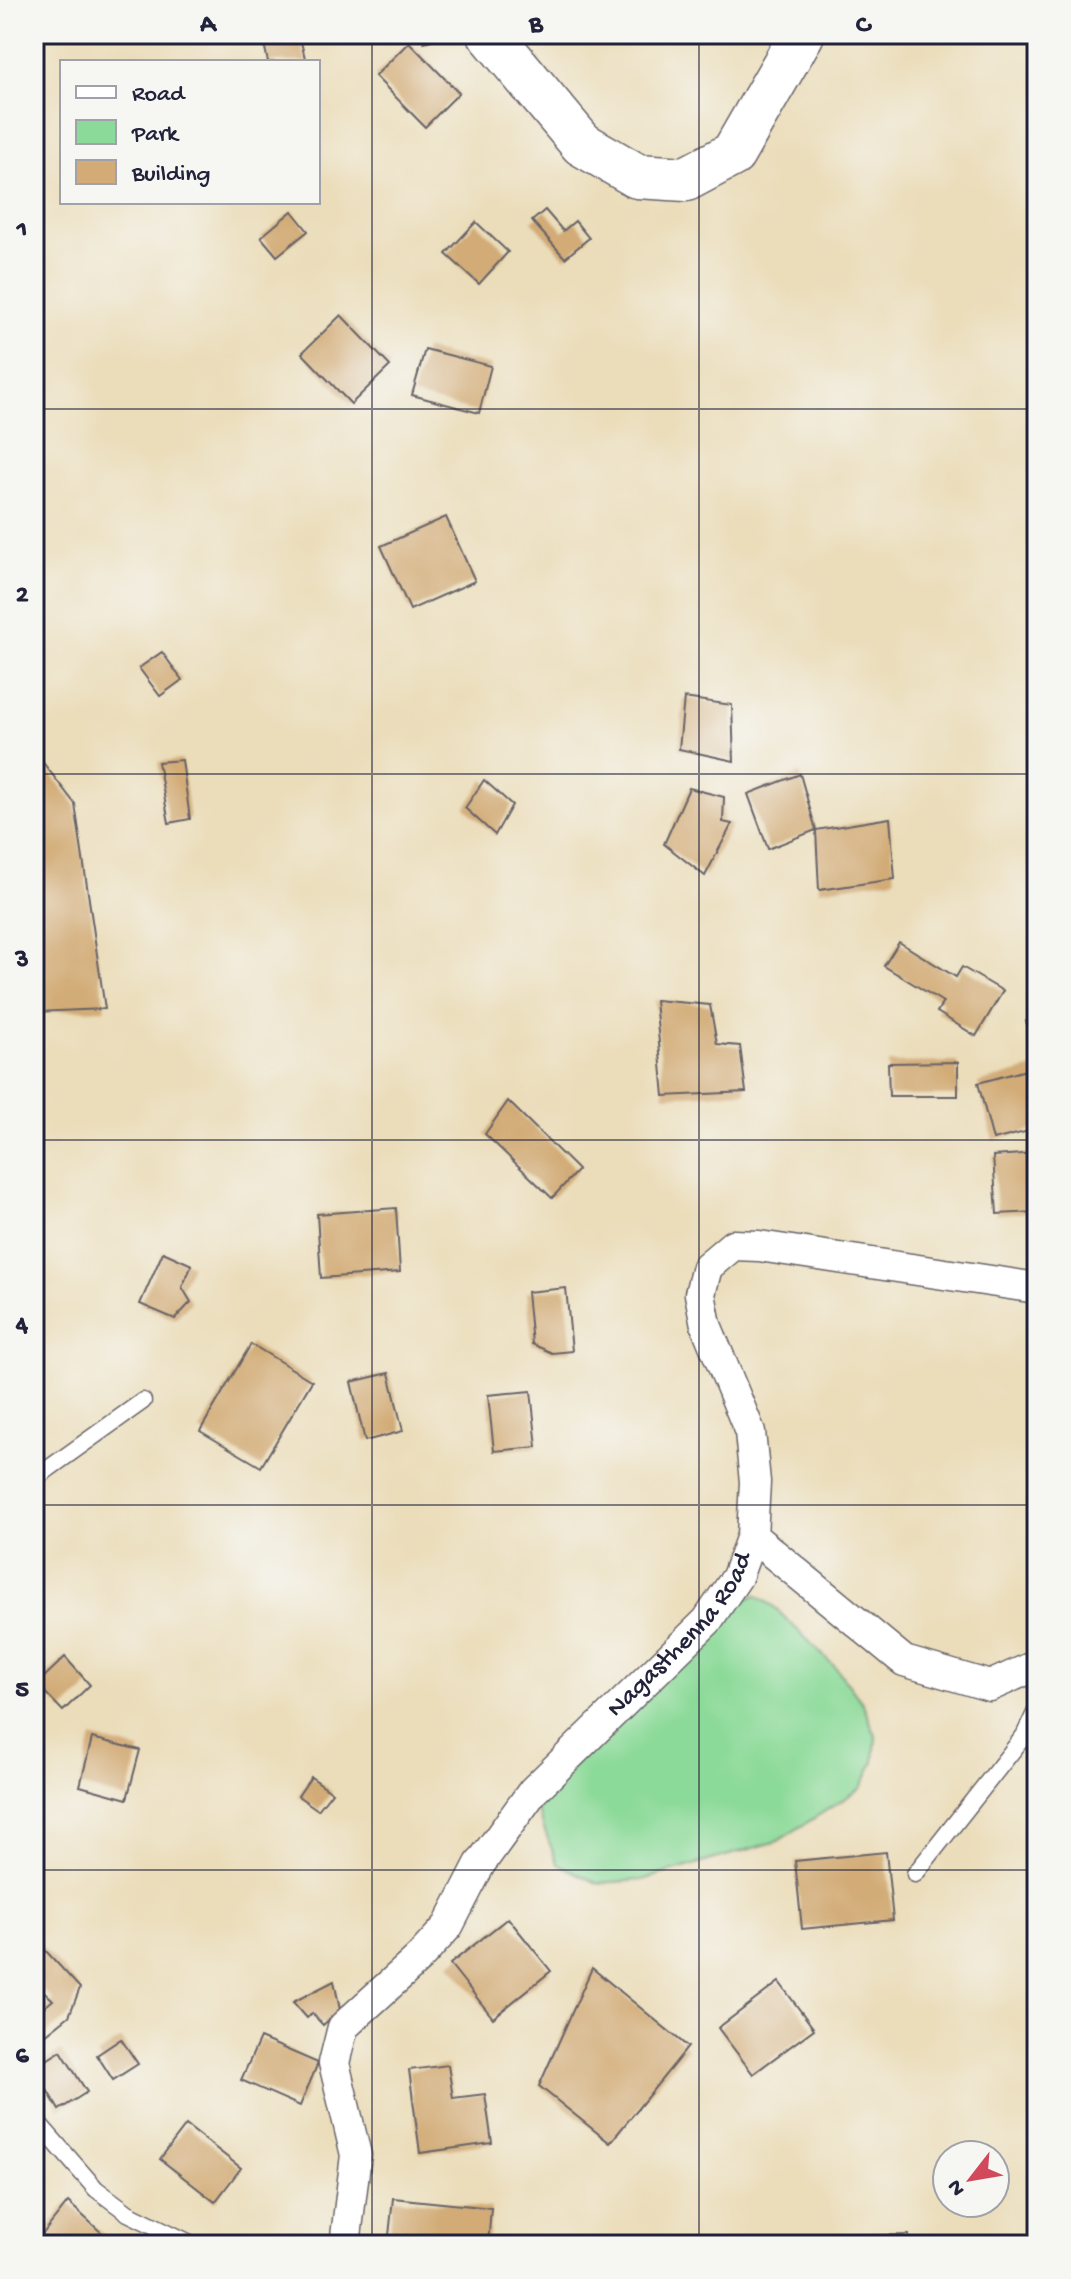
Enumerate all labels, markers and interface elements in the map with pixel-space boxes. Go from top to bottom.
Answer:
text: A [199,11,217,42]
text: B [528,11,544,42]
text: C [856,11,873,42]
legend [60,60,320,204]
text: Road [132,81,186,110]
text: Park [131,121,180,150]
text: Building [131,161,210,190]
text: 1 [16,216,27,247]
text: 2 [16,581,29,612]
text: 3 [14,946,29,977]
text: 4 [15,1311,29,1342]
street label: Nagasthenna Road [601,1547,761,1725]
text: 5 [15,1676,29,1707]
text: 6 [15,2042,29,2073]
north arrow [931,2139,1011,2219]
text: N [942,2174,972,2200]

